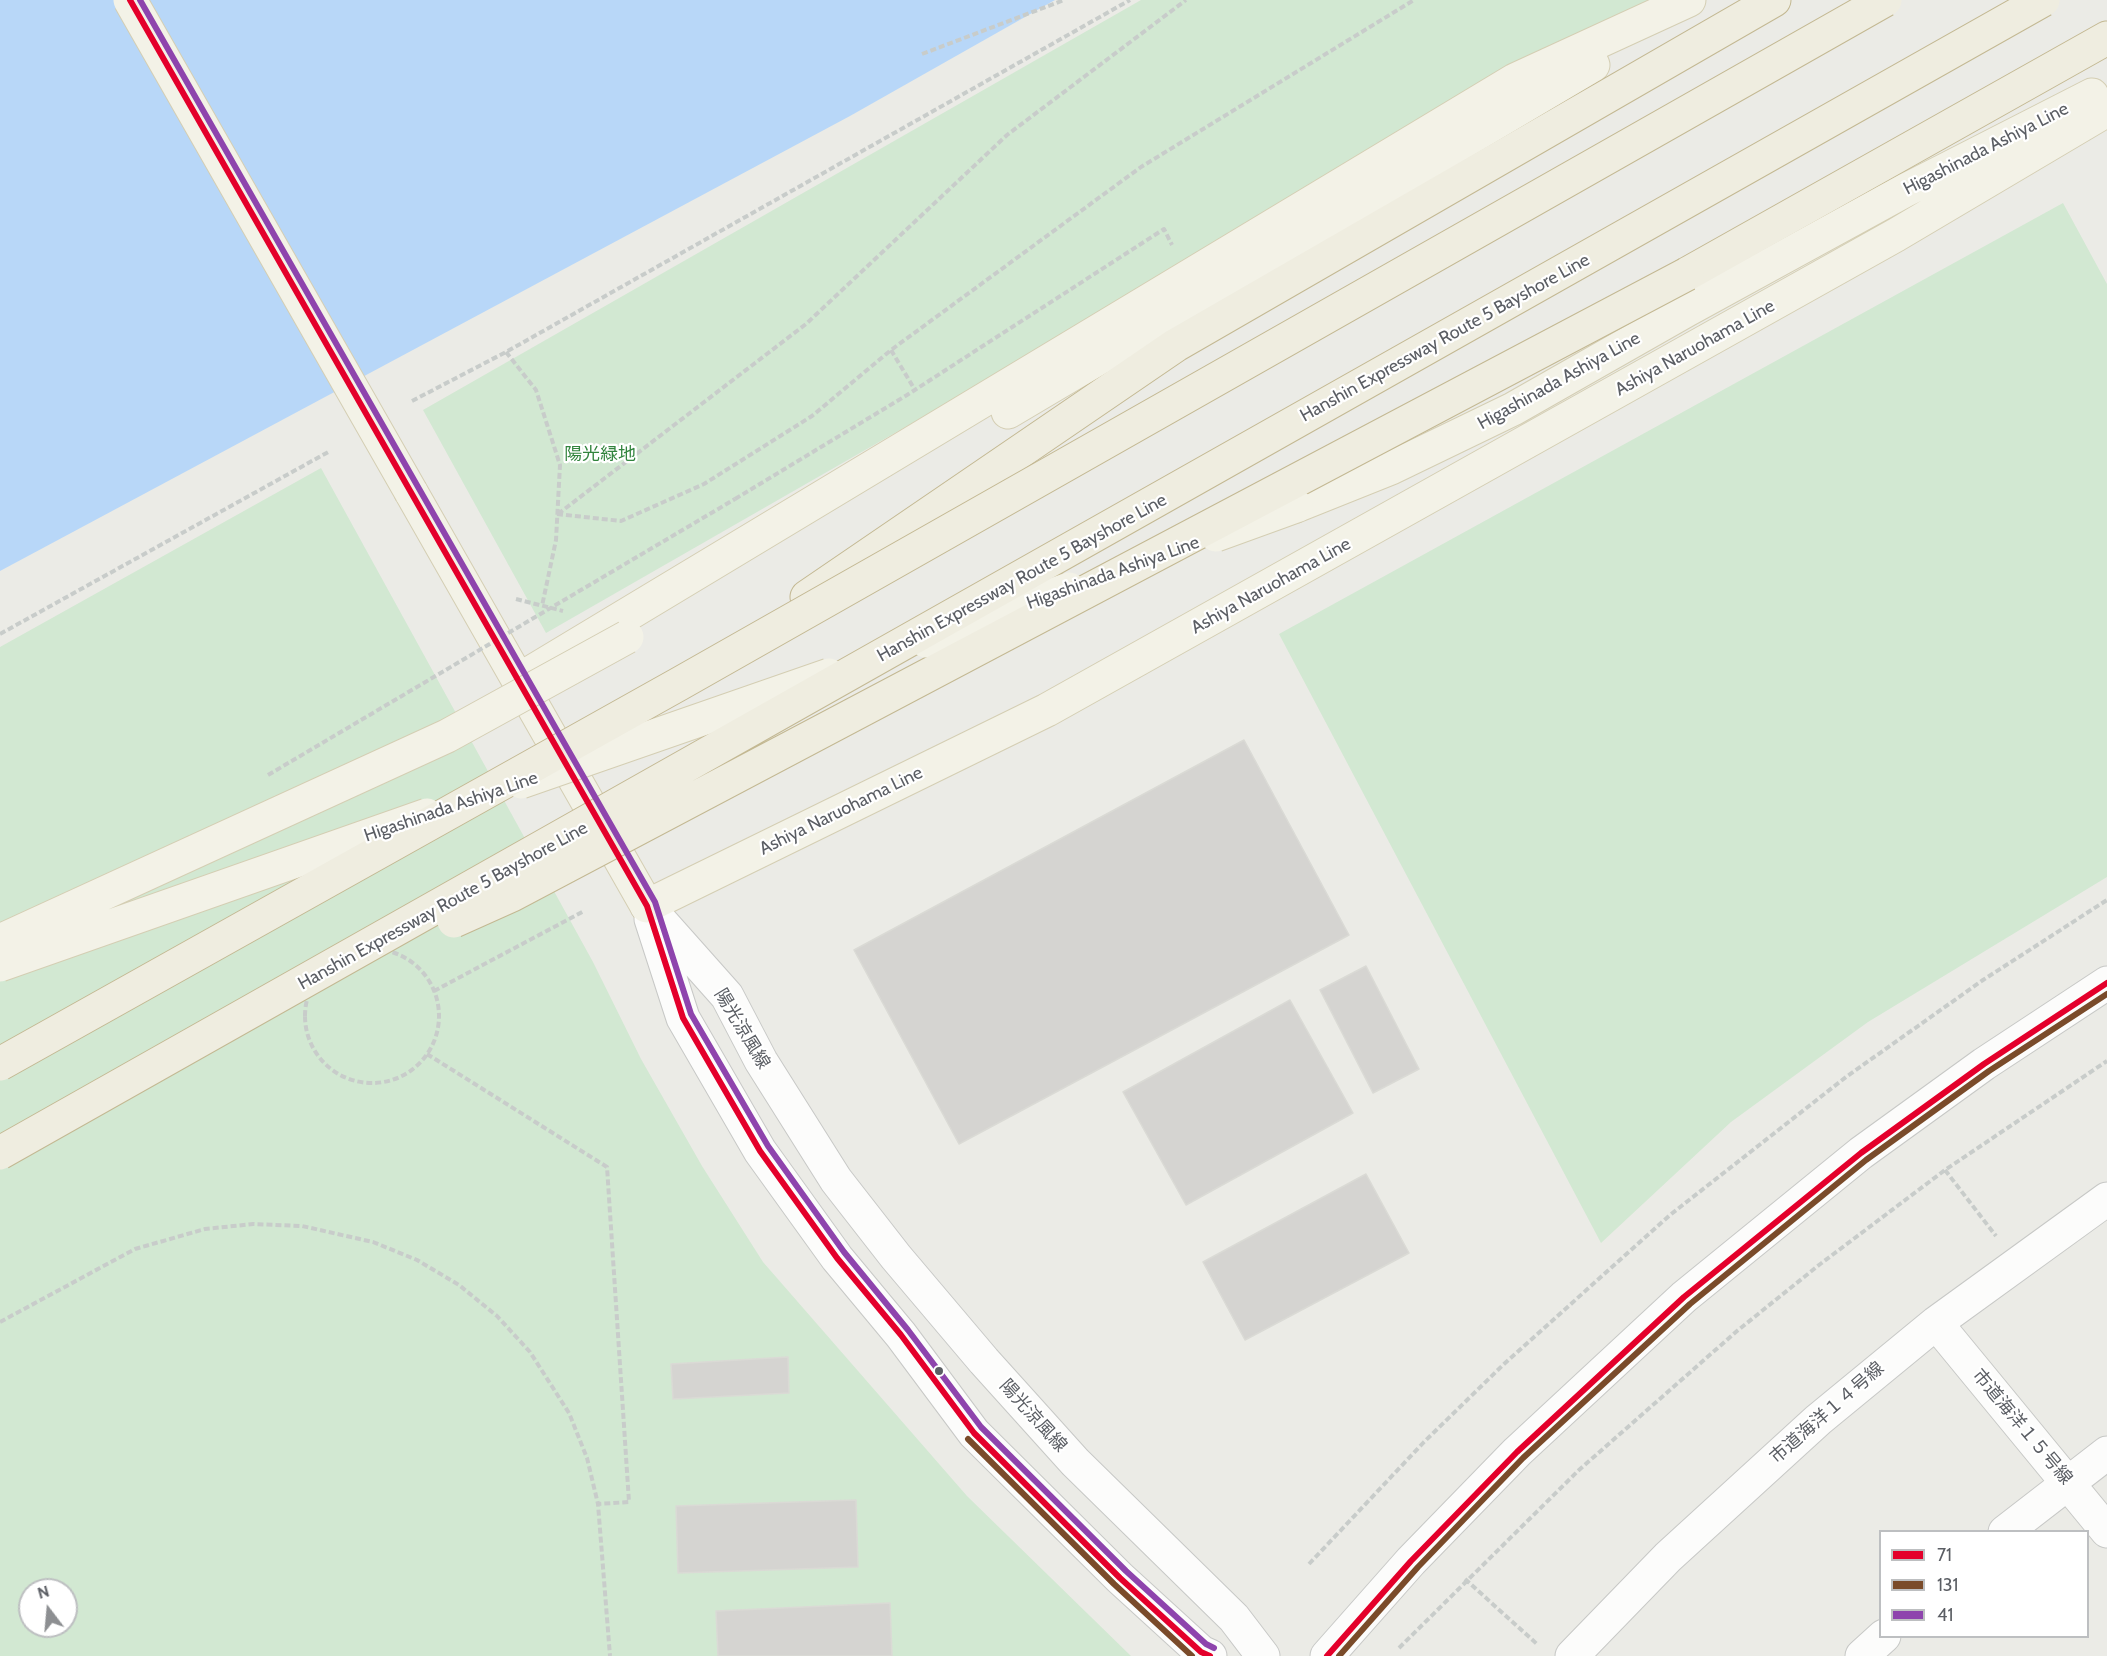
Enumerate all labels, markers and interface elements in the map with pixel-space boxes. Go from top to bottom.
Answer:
street label: Higashinada Ashiya Line [1900,98,2072,200]
street label: Hanshin Expressway Route 5 Bayshore Line [1296,249,1594,427]
street label: Ashiya Naruohama Line [1612,295,1778,401]
street label: Higashinada Ashiya Line [1474,327,1644,435]
park label: 陽光緑地 [564,444,636,466]
street label: Hanshin Expressway Route 5 Bayshore Line [873,489,1171,667]
street label: Higashinada Ashiya Line [1024,532,1202,614]
street label: Ashiya Naruohama Line [1188,533,1354,639]
street label: Ashiya Naruohama Line [756,762,926,860]
street label: Higashinada Ashiya Line [361,767,541,847]
street label: Hanshin Expressway Route 5 Bayshore Line [294,817,592,995]
street label: 陽光涼風線 [710,985,774,1073]
street label: 市道海洋１４号線 [1766,1358,1888,1468]
unlabelled marker [933,1365,945,1377]
street label: 市道海洋１５号線 [1967,1365,2077,1489]
street label: 陽光涼風線 [995,1375,1071,1457]
legend [1879,1530,2089,1638]
text: 71 [1937,1544,1952,1566]
text: 131 [1937,1574,1958,1596]
north arrow [18,1578,78,1638]
text: N [35,1581,52,1603]
text: 41 [1937,1604,1953,1626]

